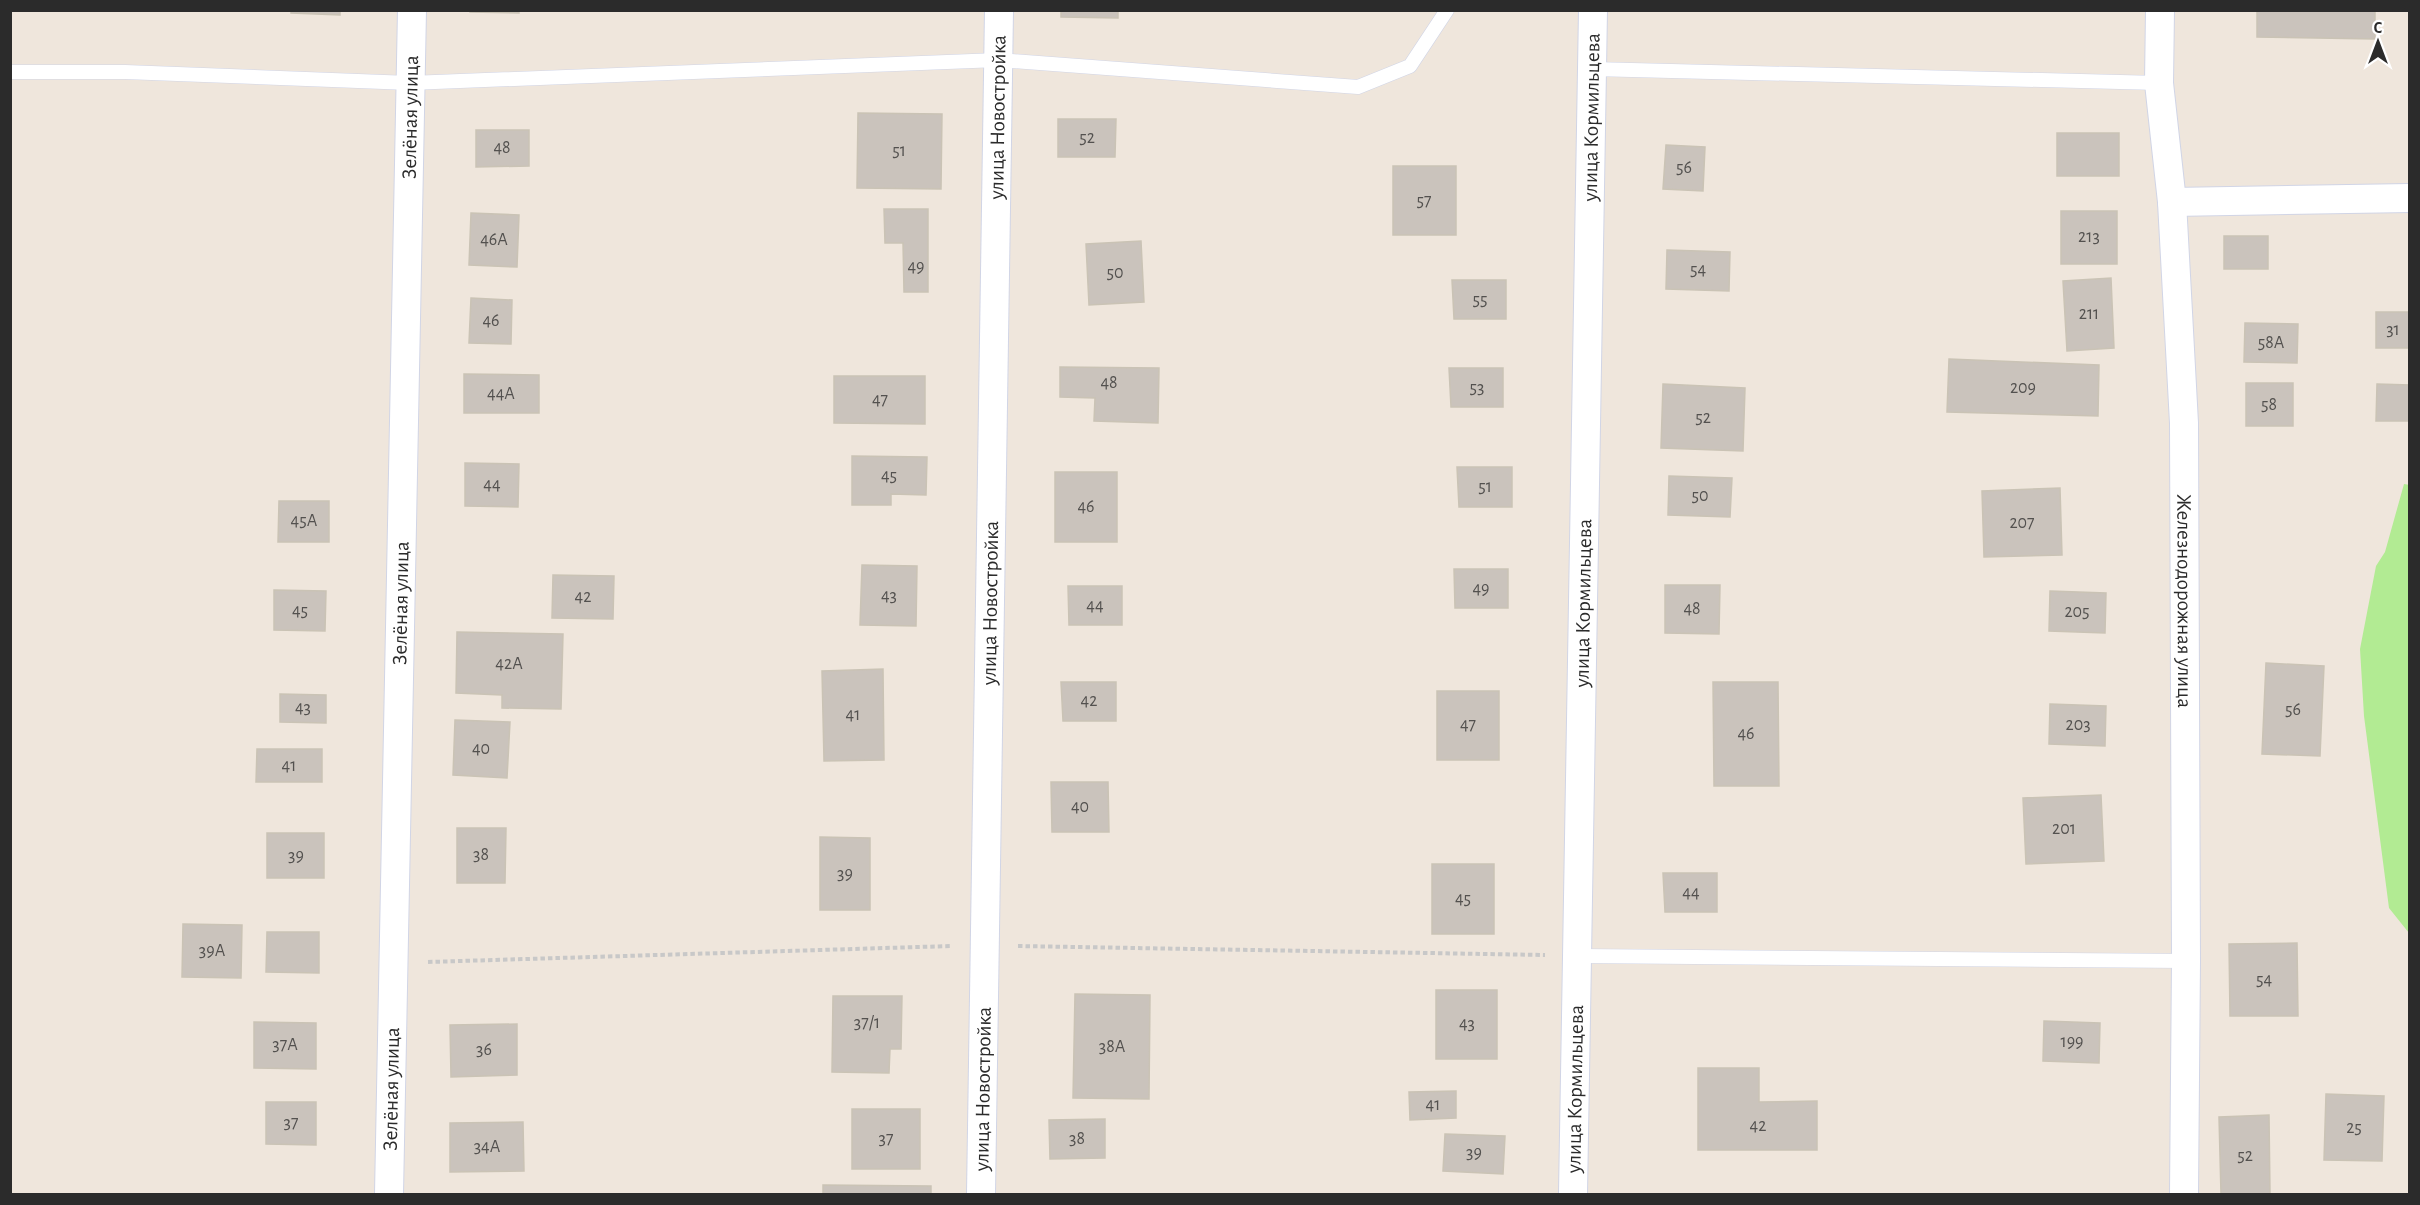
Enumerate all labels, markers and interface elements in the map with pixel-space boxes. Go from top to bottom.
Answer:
north arrow [2348,12,2408,72]
text: С [2374,20,2383,36]
street label: улица Кормильцева [1579,32,1603,203]
street label: улица Новостройка [986,34,1009,200]
street label: Зелёная улица [398,55,422,179]
house number: 52 [1079,129,1095,147]
house number: 48 [493,139,511,157]
house number: 51 [892,142,906,160]
house number: 56 [1676,159,1692,177]
house number: 57 [1416,192,1432,210]
house number: 213 [2078,228,2100,246]
house number: 46А [480,231,508,249]
house number: 49 [907,258,925,276]
house number: 54 [1690,261,1706,279]
house number: 50 [1106,264,1124,282]
house number: 55 [1472,291,1488,309]
house number: 211 [2079,305,2099,323]
house number: 46 [482,312,500,330]
house number: 31 [2386,321,2400,339]
house number: 58А [2258,334,2285,352]
house number: 48 [1100,374,1118,392]
house number: 53 [1470,379,1484,397]
house number: 209 [2010,379,2036,397]
house number: 44А [487,385,515,403]
house number: 47 [872,391,888,409]
house number: 58 [2261,396,2277,414]
house number: 52 [1695,409,1711,427]
house number: 45 [881,467,897,485]
house number: 44 [483,476,501,494]
house number: 51 [1478,478,1492,496]
house number: 50 [1691,487,1709,505]
street label: Железнодорожная улица [2174,494,2196,708]
house number: 46 [1077,498,1095,516]
house number: 45А [291,512,318,530]
house number: 207 [2009,514,2035,532]
street label: улица Кормильцева [1571,518,1595,688]
street label: улица Новостройка [978,520,1002,686]
street label: Зелёная улица [389,541,412,665]
house number: 49 [1472,580,1490,598]
house number: 43 [881,587,897,605]
house number: 42 [575,588,591,606]
house number: 44 [1086,597,1104,615]
house number: 48 [1683,600,1701,618]
house number: 45 [292,602,308,620]
house number: 205 [2064,603,2090,621]
house number: 42А [495,655,523,673]
house number: 42 [1081,692,1097,710]
house number: 43 [295,699,311,717]
house number: 56 [2285,701,2301,719]
house number: 41 [846,706,860,724]
house number: 47 [1460,716,1476,734]
house number: 203 [2065,716,2091,734]
house number: 46 [1737,725,1755,743]
house number: 40 [472,740,490,758]
house number: 41 [282,757,296,775]
house number: 40 [1071,798,1089,816]
house number: 201 [2052,820,2076,838]
house number: 38 [473,846,489,864]
house number: 39 [288,847,304,865]
house number: 39 [837,865,853,883]
house number: 44 [1682,884,1700,902]
house number: 45 [1455,890,1471,908]
house number: 39А [199,942,226,960]
house number: 54 [2256,971,2272,989]
street label: улица Кормильцева [1563,1004,1587,1174]
street label: улица Новостройка [971,1006,994,1172]
house number: 37/1 [854,1014,880,1032]
house number: 43 [1459,1015,1475,1033]
street label: Зелёная улица [379,1027,403,1151]
house number: 199 [2060,1033,2084,1051]
house number: 37А [272,1036,298,1054]
house number: 38А [1099,1038,1126,1056]
house number: 36 [476,1041,492,1059]
house number: 41 [1426,1096,1440,1114]
house number: 37 [284,1114,298,1132]
house number: 42 [1750,1117,1766,1135]
house number: 25 [2346,1119,2362,1137]
house number: 37 [879,1130,893,1148]
house number: 38 [1069,1130,1085,1148]
house number: 34А [474,1138,501,1156]
house number: 39 [1466,1144,1482,1162]
house number: 52 [2237,1147,2253,1165]

